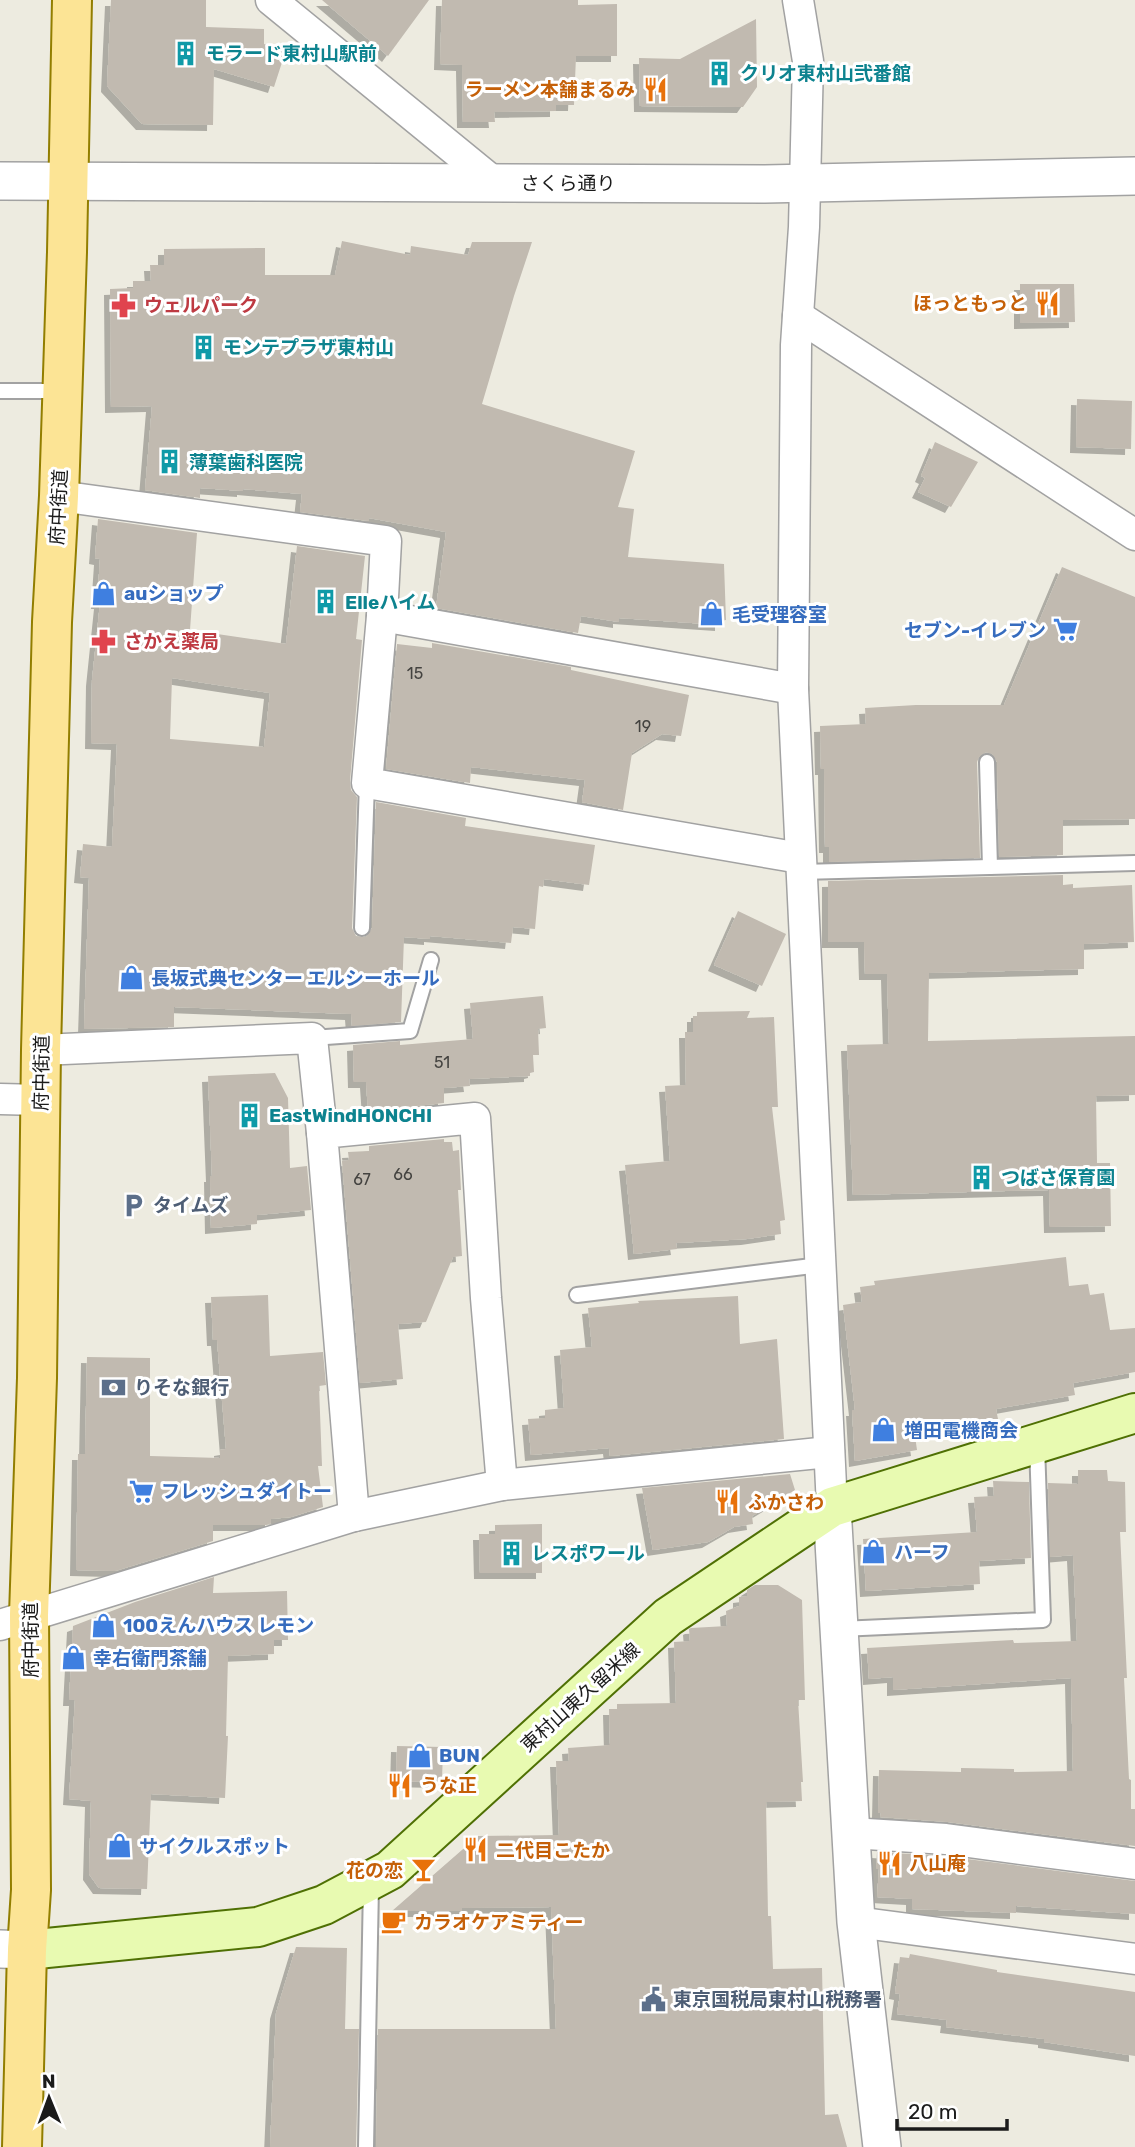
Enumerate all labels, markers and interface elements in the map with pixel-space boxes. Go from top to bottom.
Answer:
building icon: モラード東村山駅前 [172,39,200,67]
place label: モラード東村山駅前 [206,42,377,65]
building icon: クリオ東村山弐番館 [706,59,734,87]
place label: クリオ東村山弐番館 [740,62,911,85]
restaurant icon: ラーメン本舗まるみ [641,75,669,103]
place label: ラーメン本舗まるみ [465,78,635,101]
street label: さくら通り [520,172,616,195]
restaurant icon: ほっともっと [1033,289,1061,317]
pharmacy icon: ウェルパーク [110,291,138,319]
place label: ほっともっと [913,292,1027,315]
place label: ウェルパーク [144,294,258,317]
building icon: モンテプラザ東村山 [189,333,217,361]
place label: モンテプラザ東村山 [223,336,394,359]
building icon: 薄葉歯科医院 [155,448,183,476]
place label: 薄葉歯科医院 [189,451,303,474]
street label: 府中街道 [45,468,72,546]
shop icon: auショップ [90,579,118,607]
place label: auショップ [124,582,223,605]
building icon: Elleハイム [311,588,339,616]
place label: Elleハイム [345,591,436,614]
shop icon: 毛受理容室 [698,600,726,628]
place label: 毛受理容室 [732,603,827,626]
supermarket icon: セブン-イレブン [1052,616,1080,644]
place label: セブン-イレブン [904,619,1046,642]
pharmacy icon: さかえ薬局 [90,627,118,655]
place label: さかえ薬局 [124,630,219,653]
house number: 15 [407,664,423,683]
house number: 19 [635,717,651,736]
shop icon: 長坂式典センター エルシーホール [117,964,145,992]
place label: 長坂式典センター エルシーホール [151,967,440,990]
street label: 府中街道 [29,1035,54,1111]
house number: 51 [434,1053,450,1072]
building icon: EastWindHONCHI [235,1101,263,1129]
place label: EastWindHONCHI [269,1104,432,1127]
building icon: つばさ保育園 [967,1163,995,1191]
house number: 66 [393,1165,413,1184]
place label: つばさ保育園 [1001,1166,1115,1189]
house number: 67 [353,1170,371,1189]
parking icon: タイムズ [119,1191,147,1219]
place label: タイムズ [153,1194,229,1217]
bank icon: りそな銀行 [100,1373,128,1401]
place label: りそな銀行 [134,1376,229,1399]
shop icon: 増田電機商会 [870,1416,898,1444]
place label: 増田電機商会 [904,1419,1018,1442]
supermarket icon: フレッシュダイトー [127,1477,155,1505]
place label: フレッシュダイトー [161,1480,332,1503]
restaurant icon: ふかさわ [714,1488,742,1516]
place label: ふかさわ [748,1491,824,1514]
shop icon: ハーフ [860,1538,888,1566]
building icon: レスポワール [497,1539,525,1567]
place label: ハーフ [894,1541,950,1564]
place label: レスポワール [531,1542,645,1565]
street label: 府中街道 [19,1602,42,1678]
shop icon: 100えんハウス レモン [89,1611,117,1639]
place label: 100えんハウス レモン [123,1614,314,1637]
street label: 東村山東久留米線 [516,1638,645,1757]
shop icon: 幸右衛門茶舗 [59,1644,87,1672]
place label: 幸右衛門茶舗 [93,1647,207,1670]
shop icon: BUN [405,1741,433,1769]
place label: BUN [439,1744,480,1767]
restaurant icon: うな正 [386,1771,414,1799]
place label: うな正 [420,1774,477,1797]
shop icon: サイクルスポット [105,1832,133,1860]
place label: サイクルスポット [139,1835,290,1858]
restaurant icon: 二代目こたか [462,1836,490,1864]
place label: 二代目こたか [496,1839,610,1862]
restaurant icon: 八山庵 [875,1849,903,1877]
place label: 八山庵 [909,1852,966,1875]
bar icon: 花の恋 [409,1856,437,1884]
place label: 花の恋 [346,1859,403,1882]
cafe icon: カラオケアミティー [380,1908,408,1936]
place label: カラオケアミティー [414,1911,583,1934]
public building icon: 東京国税局東村山税務署 [639,1985,667,2013]
place label: 東京国税局東村山税務署 [673,1988,882,2011]
north arrow [14,2063,84,2133]
text: N [42,2070,56,2093]
scale bar [897,2088,1007,2132]
text: 20 m [908,2099,957,2124]

